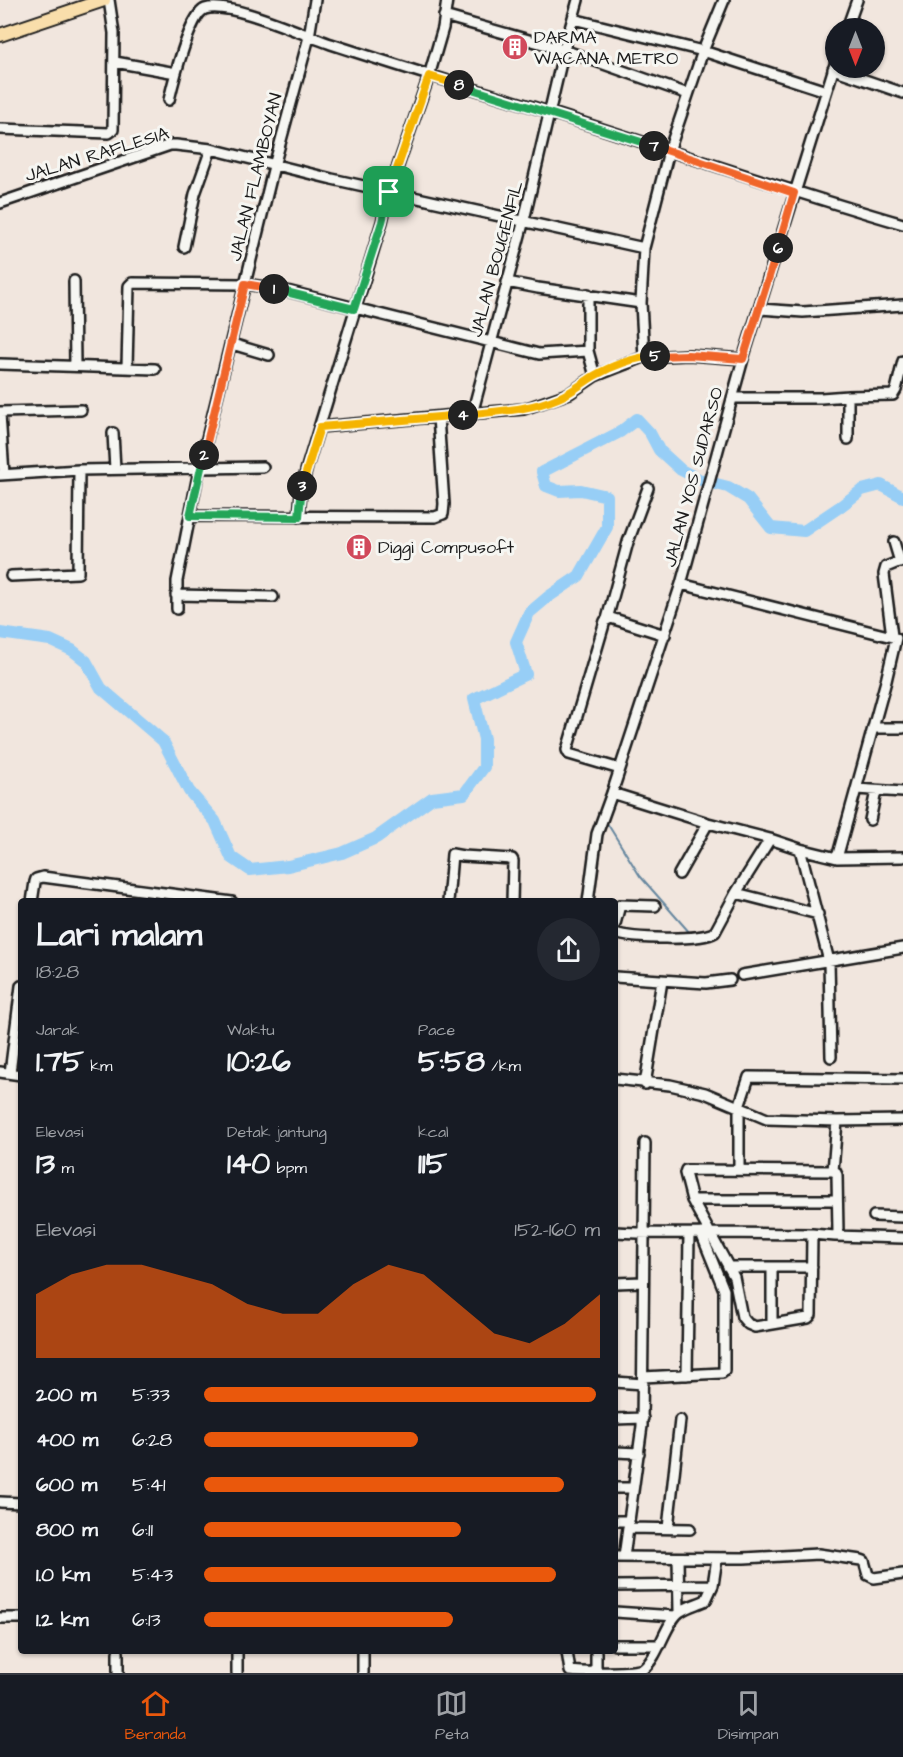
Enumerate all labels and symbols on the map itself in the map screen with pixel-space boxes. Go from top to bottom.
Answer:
north arrow [825,18,885,78]
place label: DARMA WACANA METRO [534,25,678,71]
building icon: DARMA WACANA METRO [500,32,530,62]
pin: 8 [444,70,474,100]
street label: JALAN FLAMBOYAN [223,91,288,264]
street label: JALAN RAFLESIA [22,121,173,188]
pin: 7 [639,131,669,161]
pin [363,166,414,217]
street label: JALAN BOUGENFIL [464,178,529,340]
pin: 6 [763,233,793,263]
pin: 1 [259,274,289,304]
pin: 5 [640,341,670,371]
street label: JALAN YOS SUDARSO [657,384,730,570]
pin: 4 [448,400,478,430]
pin: 2 [189,440,219,470]
pin: 3 [287,471,317,501]
building icon: Diggi Compusoft [344,532,374,562]
place label: Diggi Compusoft [378,535,515,561]

